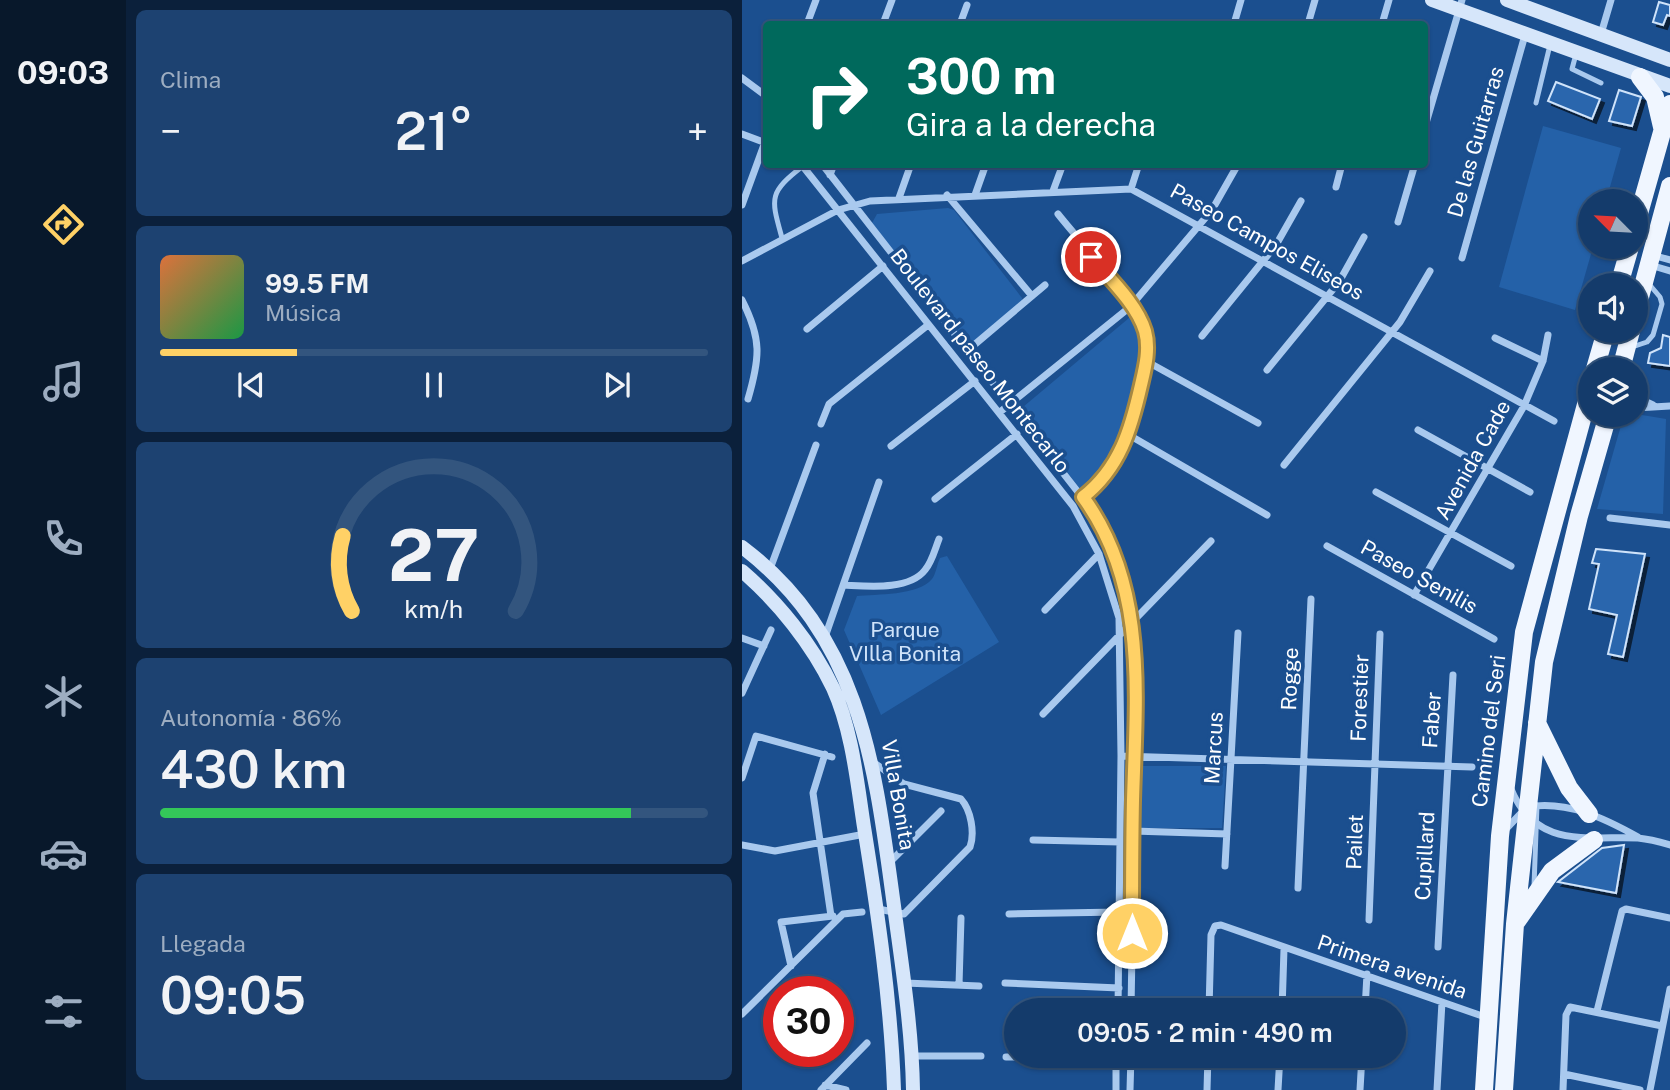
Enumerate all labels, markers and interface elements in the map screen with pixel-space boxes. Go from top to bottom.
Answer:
text: 300 m [906,47,1056,105]
icon: right [791,49,882,140]
text: 09:03 [17,54,109,91]
street label: De las Guitarras [1442,64,1509,220]
text: Clima [160,66,221,93]
text: 21° [395,101,473,162]
text: Gira a la derecha [906,106,1156,143]
text: − [160,109,181,154]
text: + [687,109,708,154]
street label: Paseo Campos Eliseos [1166,178,1368,305]
north arrow [1578,189,1648,259]
map controls [1578,189,1648,427]
icon: directions [39,200,88,249]
pin [1061,227,1121,287]
icon: arrive [1072,238,1110,276]
street label: Boulevard paseo Montecarlo [885,244,1076,478]
text: 99.5 FM [265,268,369,299]
button: sound [1578,273,1648,343]
text: Música [265,299,341,326]
icon: music [39,357,88,406]
button: layers [1578,357,1648,427]
icon: previous [232,366,270,404]
icon: pause [415,366,453,404]
icon: next [598,366,636,404]
street label: Avenida Cade [1429,396,1516,524]
text: 27 [388,512,480,597]
icon: phone [39,514,88,563]
street label: Paseo Senilis [1357,534,1482,619]
text: km/h [405,594,463,624]
park label: Parque VIlla Bonita [849,617,961,666]
street label: Rogge [1276,647,1303,711]
street label: Camino del Seri [1467,653,1510,809]
street label: Forestier [1345,654,1374,742]
icon: climate [39,672,88,721]
street label: Faber [1417,691,1446,749]
text: Autonomía · 86% [160,704,342,731]
street label: Marcus [1199,711,1228,785]
street label: Villa Bonita [876,738,920,852]
text: 430 km [160,739,347,800]
street label: Cupillard [1410,811,1439,901]
street label: Pailet [1341,814,1368,870]
icon: car [39,829,88,878]
position arrow [1095,896,1169,970]
street label: Primera avenida [1314,929,1470,1004]
text: Llegada [160,930,246,957]
text: 09:05 [160,965,306,1026]
speed limit sign: 30 [763,976,854,1067]
icon: filters [39,987,88,1036]
text: 09:05 · 2 min · 490 m [1077,1017,1333,1048]

